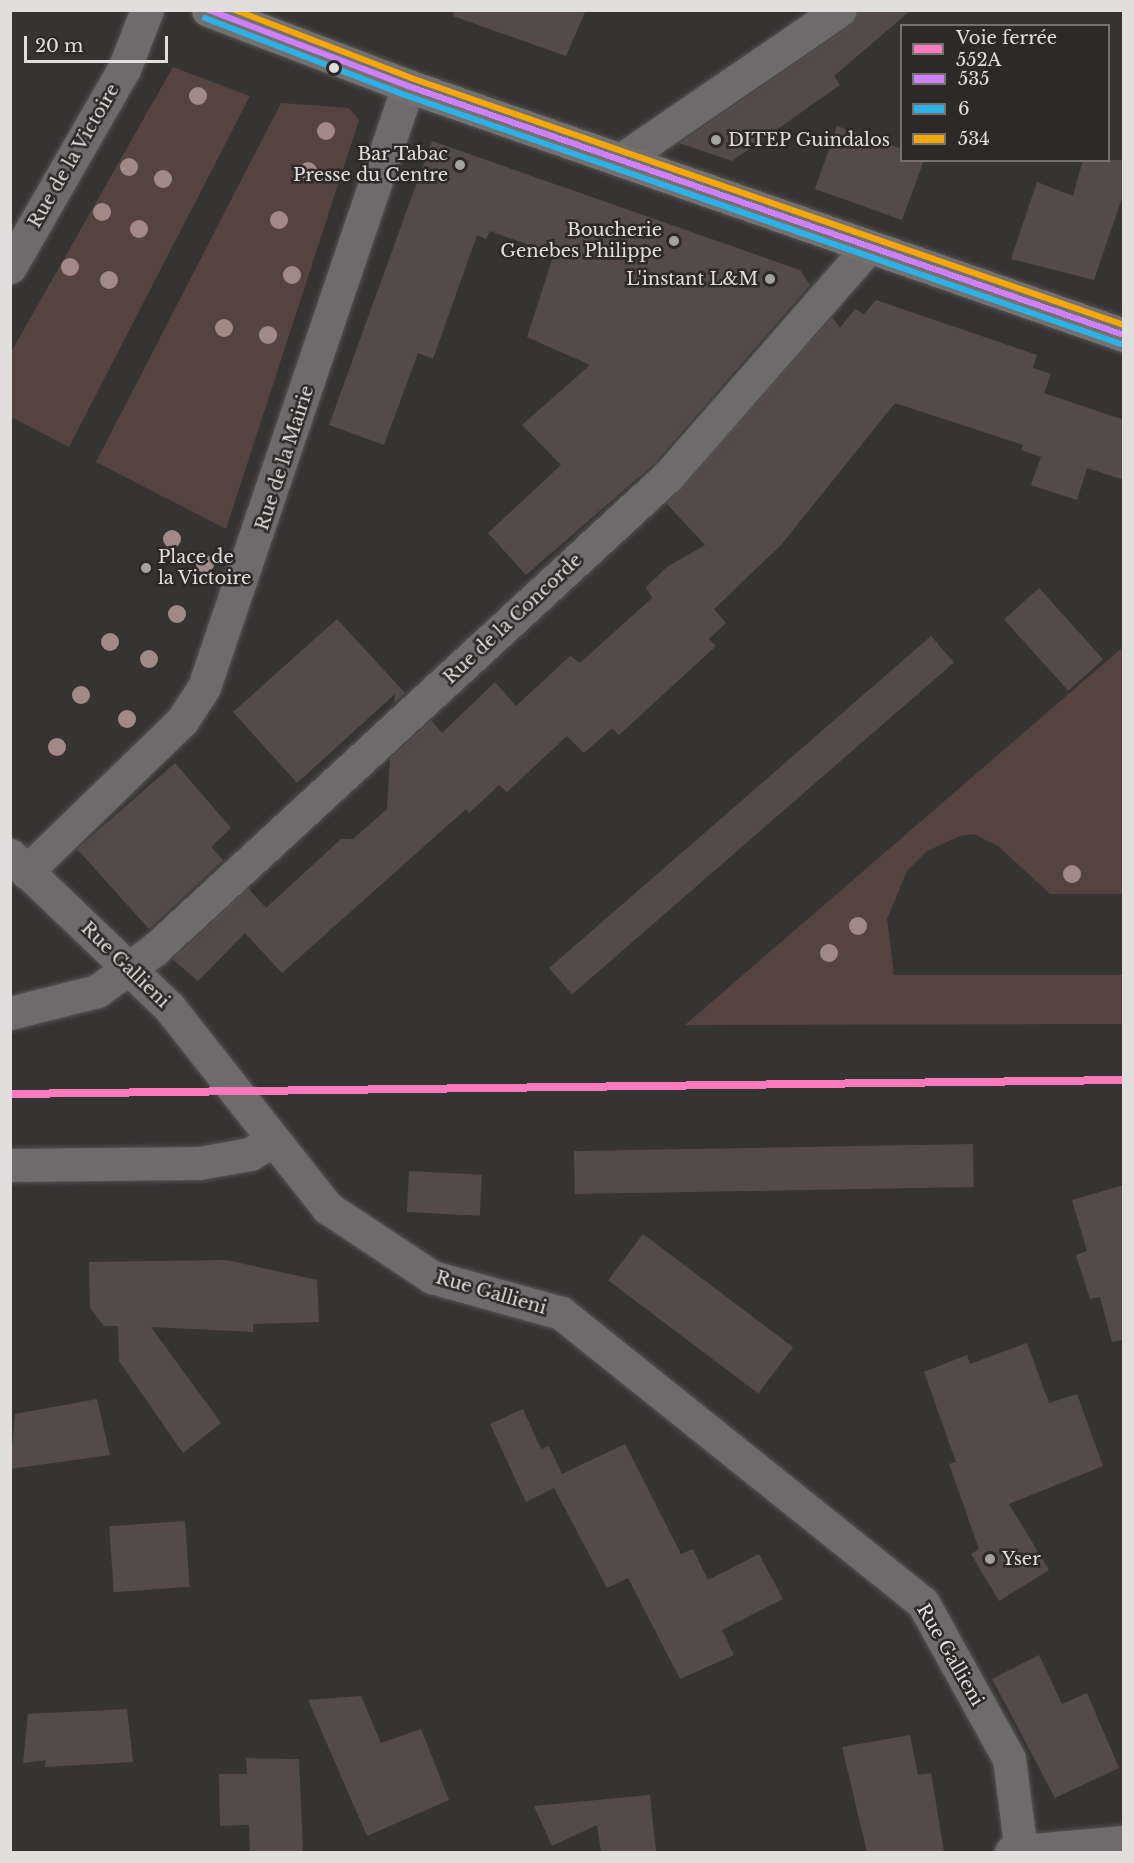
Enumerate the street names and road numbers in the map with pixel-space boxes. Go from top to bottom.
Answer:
street label: Rue de la Victoire [24,80,124,232]
street label: Rue de la Mairie [251,383,319,533]
street label: Rue de la Concorde [439,549,587,689]
street label: Rue Gallieni [76,918,174,1012]
street label: Rue Gallieni [433,1267,549,1319]
street label: Rue Gallieni [912,1600,988,1710]

